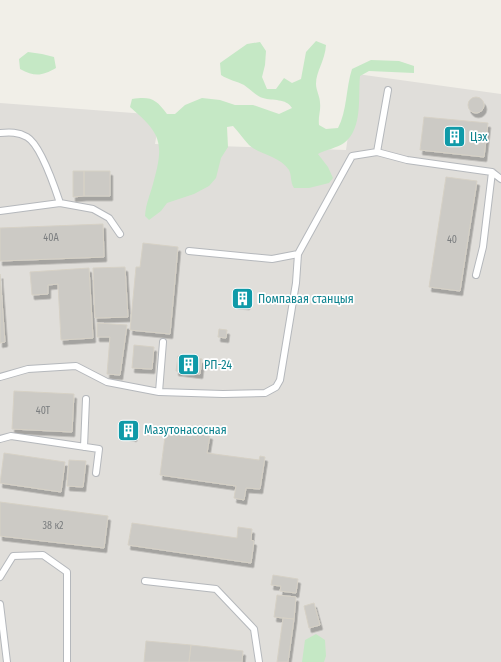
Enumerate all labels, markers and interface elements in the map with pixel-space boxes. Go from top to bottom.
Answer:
building icon: Цэх [441,124,467,150]
place label: Цэх [470,130,488,144]
house number: 40А [43,232,59,244]
house number: 40 [447,234,457,246]
building icon: Помпавая станцыя [229,286,255,312]
place label: Помпавая станцыя [258,292,354,306]
building icon: РП-24 [176,352,202,378]
place label: РП-24 [204,358,232,372]
house number: 40Т [36,405,51,417]
building icon: Мазутонасосная [115,417,141,443]
place label: Мазутонасосная [144,423,227,437]
house number: 38 к2 [43,520,64,532]

